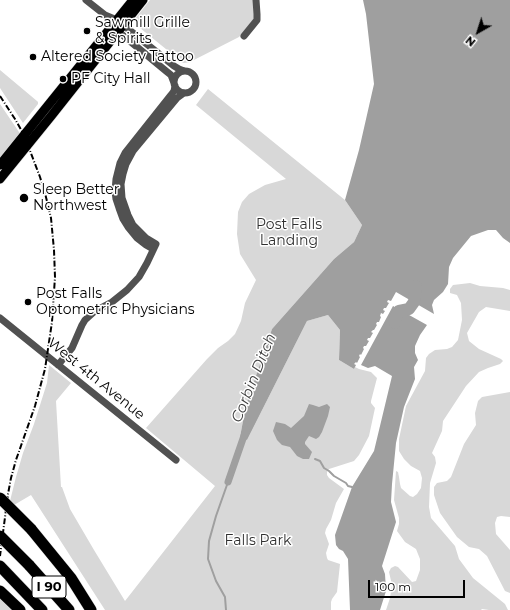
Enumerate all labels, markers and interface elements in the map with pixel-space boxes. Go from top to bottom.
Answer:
north arrow [458,12,498,52]
place label: Sawmill Grille & Spirits [95,15,190,48]
marker: Sawmill Grille & Spirits [82,26,92,36]
text: N [463,33,478,50]
place label: Altered Society Tattoo [41,49,194,65]
marker: Altered Society Tattoo [28,52,38,62]
place label: PF City Hall [71,71,151,87]
marker: PF City Hall [58,74,68,84]
place label: Sleep Better Northwest [33,182,119,214]
marker: Sleep Better Northwest [18,192,30,204]
park label: Post Falls Landing [256,217,322,250]
place label: Post Falls Optometric Physicians [36,286,195,318]
marker: Post Falls Optometric Physicians [23,297,33,307]
water label: Corbin Ditch [228,331,280,425]
street label: West 4th Avenue [44,335,148,423]
park label: Falls Park [225,533,291,549]
scale bar [370,572,467,598]
road number: I 90 [32,576,66,598]
text: 100 m [375,579,411,594]

